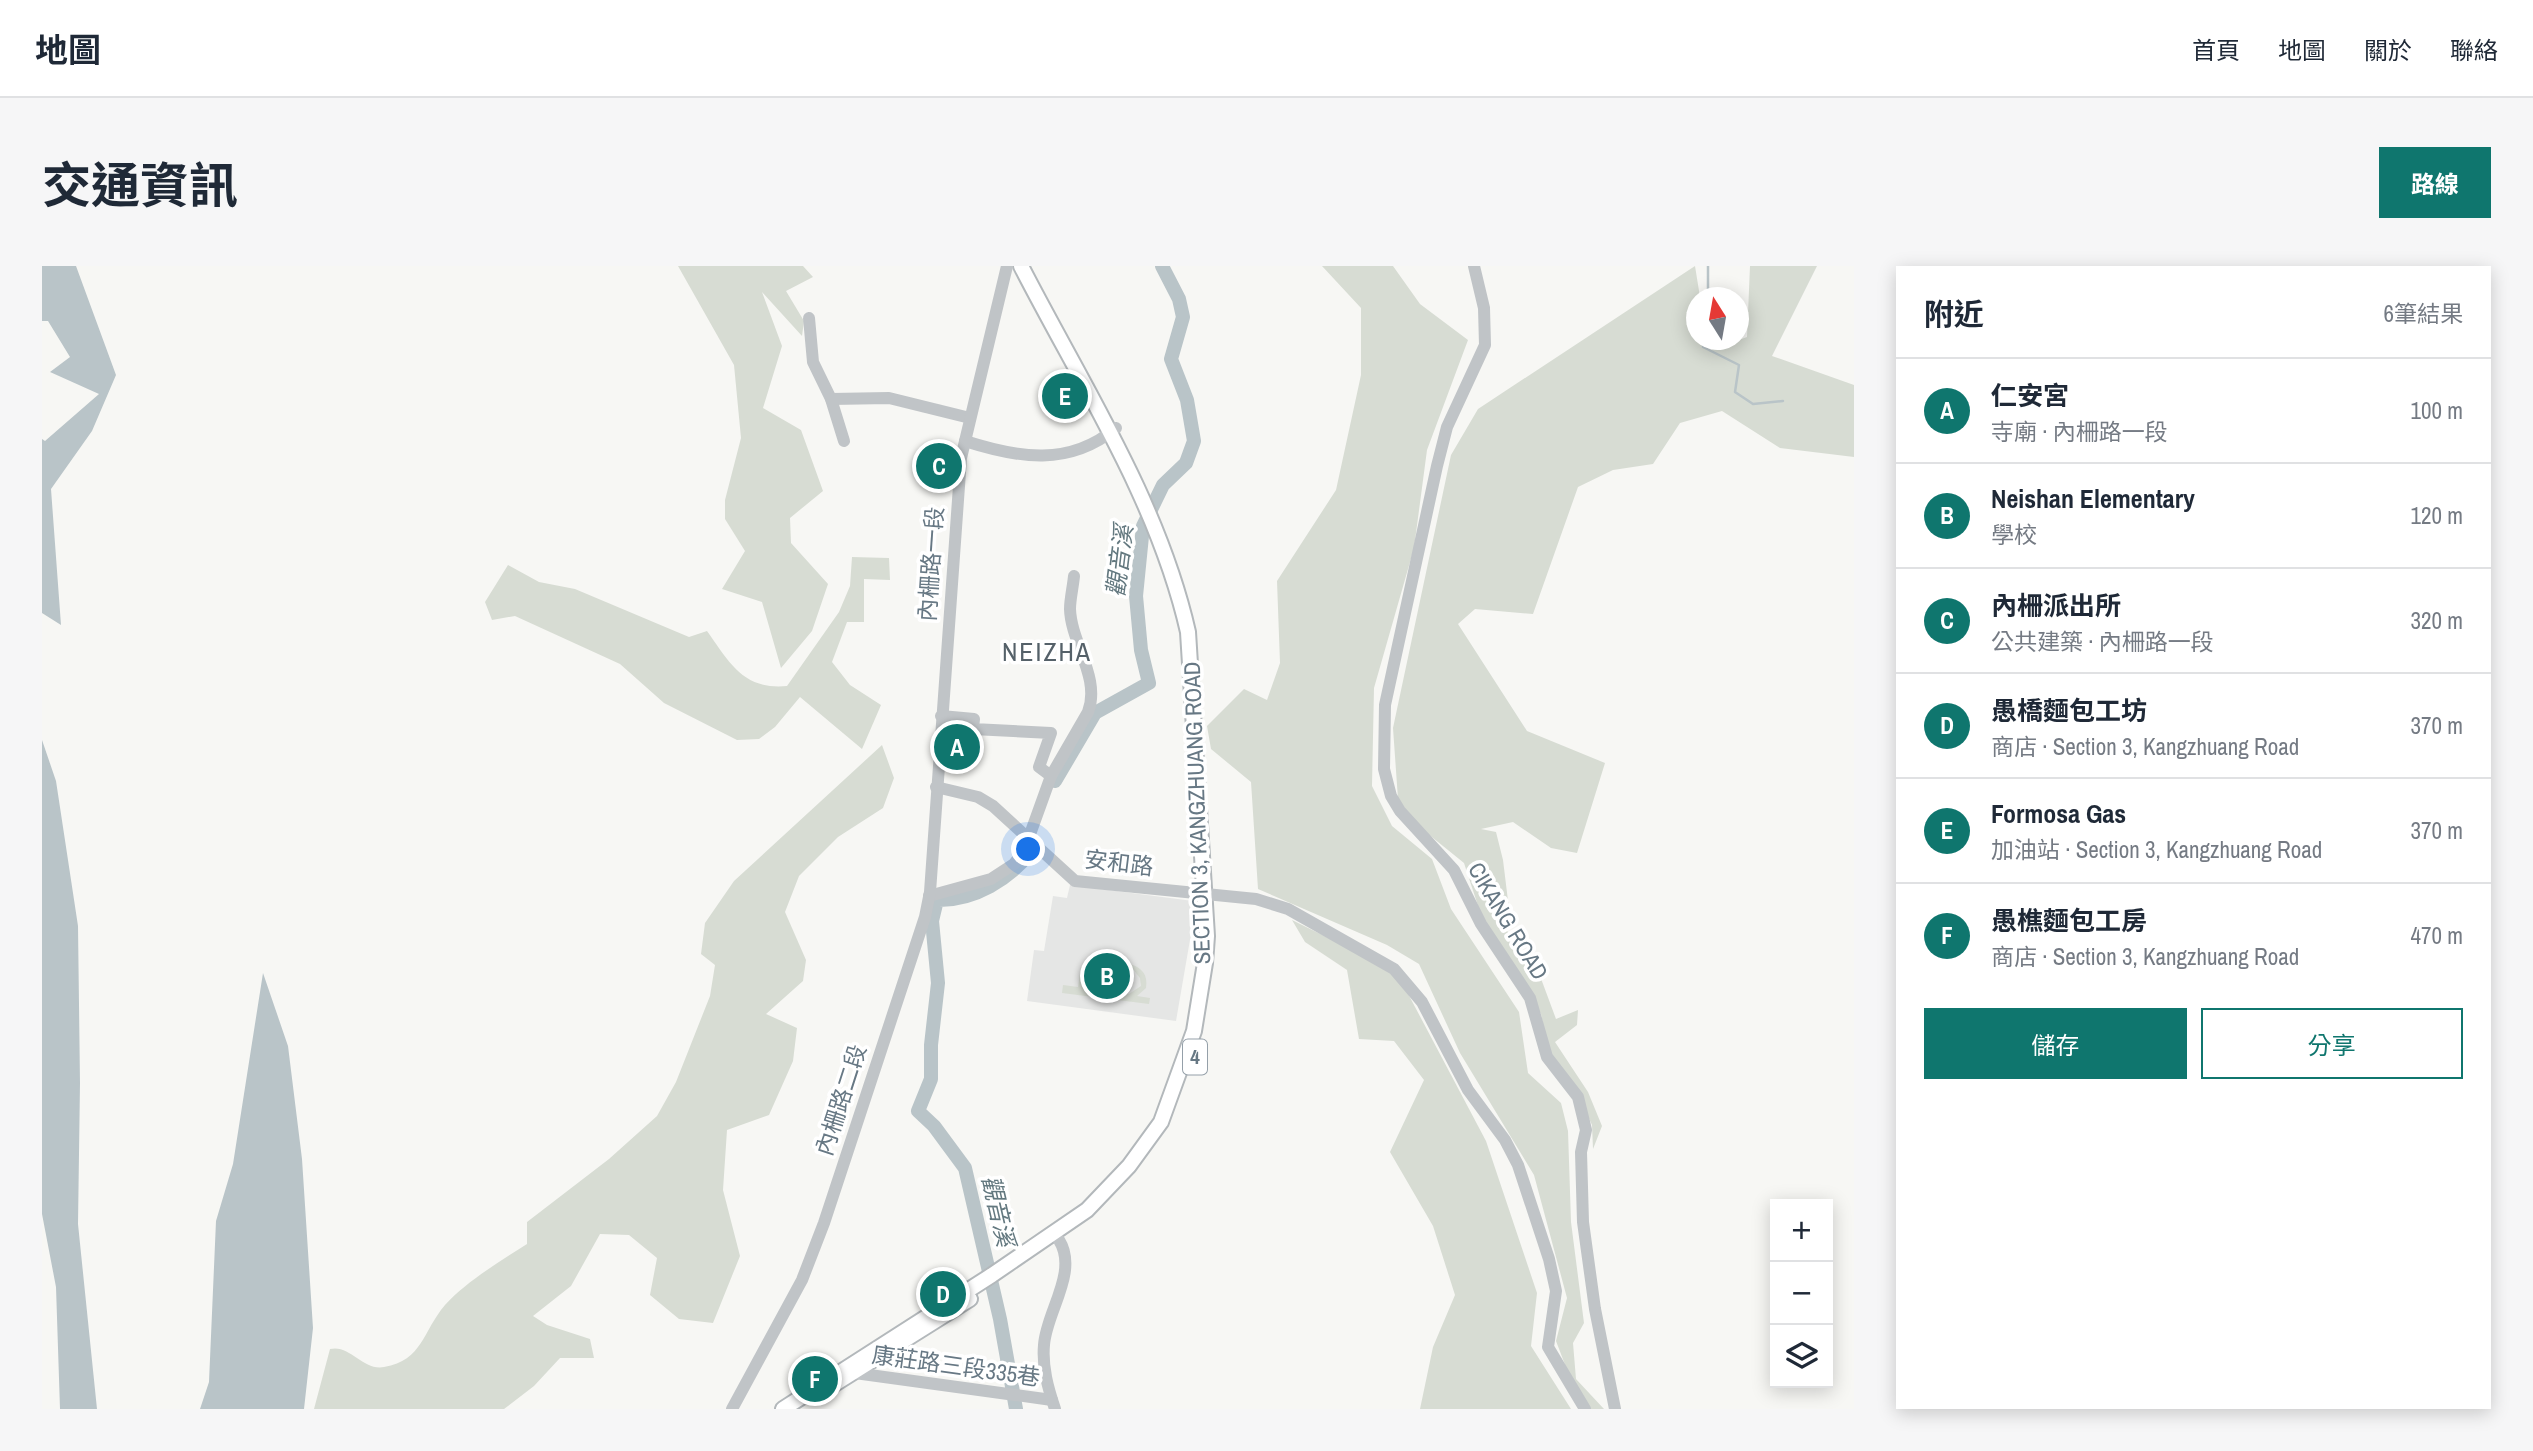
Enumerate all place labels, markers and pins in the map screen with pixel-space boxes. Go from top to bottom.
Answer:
pin: E [1042,370,1088,422]
pin: C [916,440,962,492]
pin: A [934,721,980,773]
pin: B [1084,950,1130,1002]
pin: D [920,1268,966,1320]
pin: F [792,1353,838,1405]

